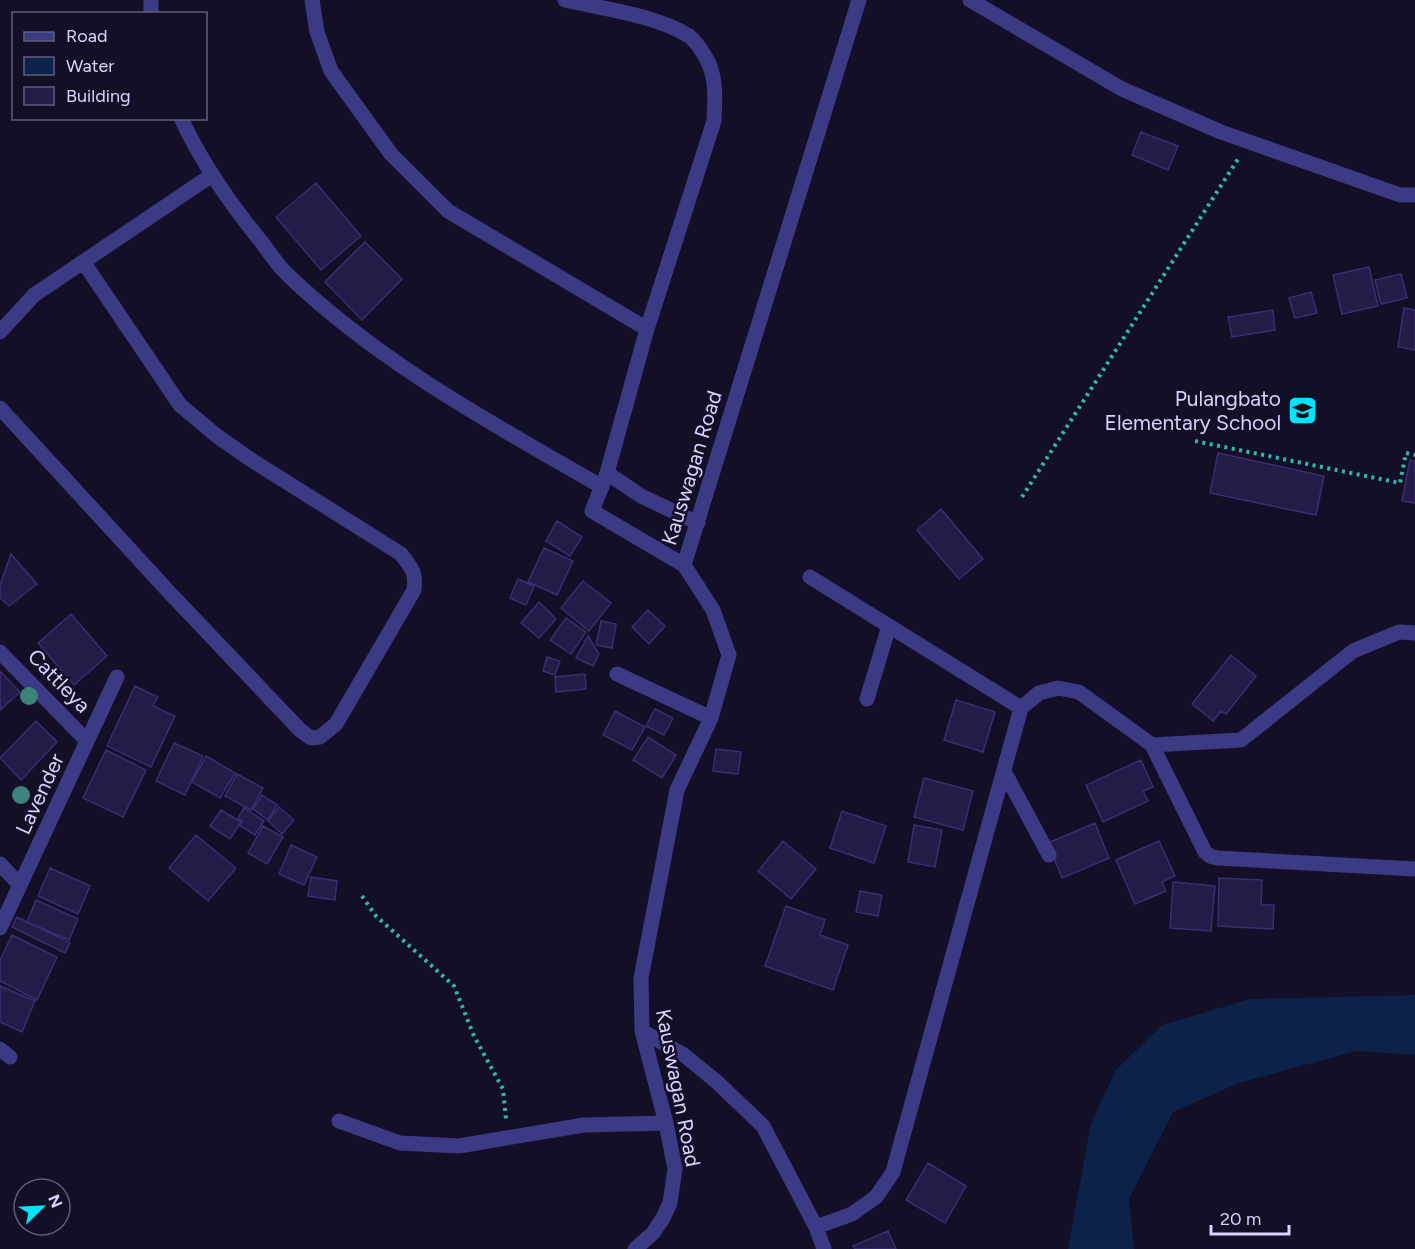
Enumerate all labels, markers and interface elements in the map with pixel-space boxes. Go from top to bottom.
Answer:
legend [12,12,207,120]
text: Road [66,25,107,47]
text: Water [66,55,114,77]
text: Building [66,85,131,107]
place label: Pulangbato Elementary School [1105,386,1281,435]
street label: Kauswagan Road [656,388,727,548]
school or university icon: Pulangbato Elementary School [1286,395,1318,427]
street label: Cattleya [23,644,96,718]
street label: Lavender [10,749,69,838]
street label: Kauswagan Road [651,1007,706,1169]
north arrow [12,1177,72,1237]
text: N [44,1192,66,1211]
scale bar [1211,1198,1289,1236]
text: 20 m [1220,1208,1261,1230]

